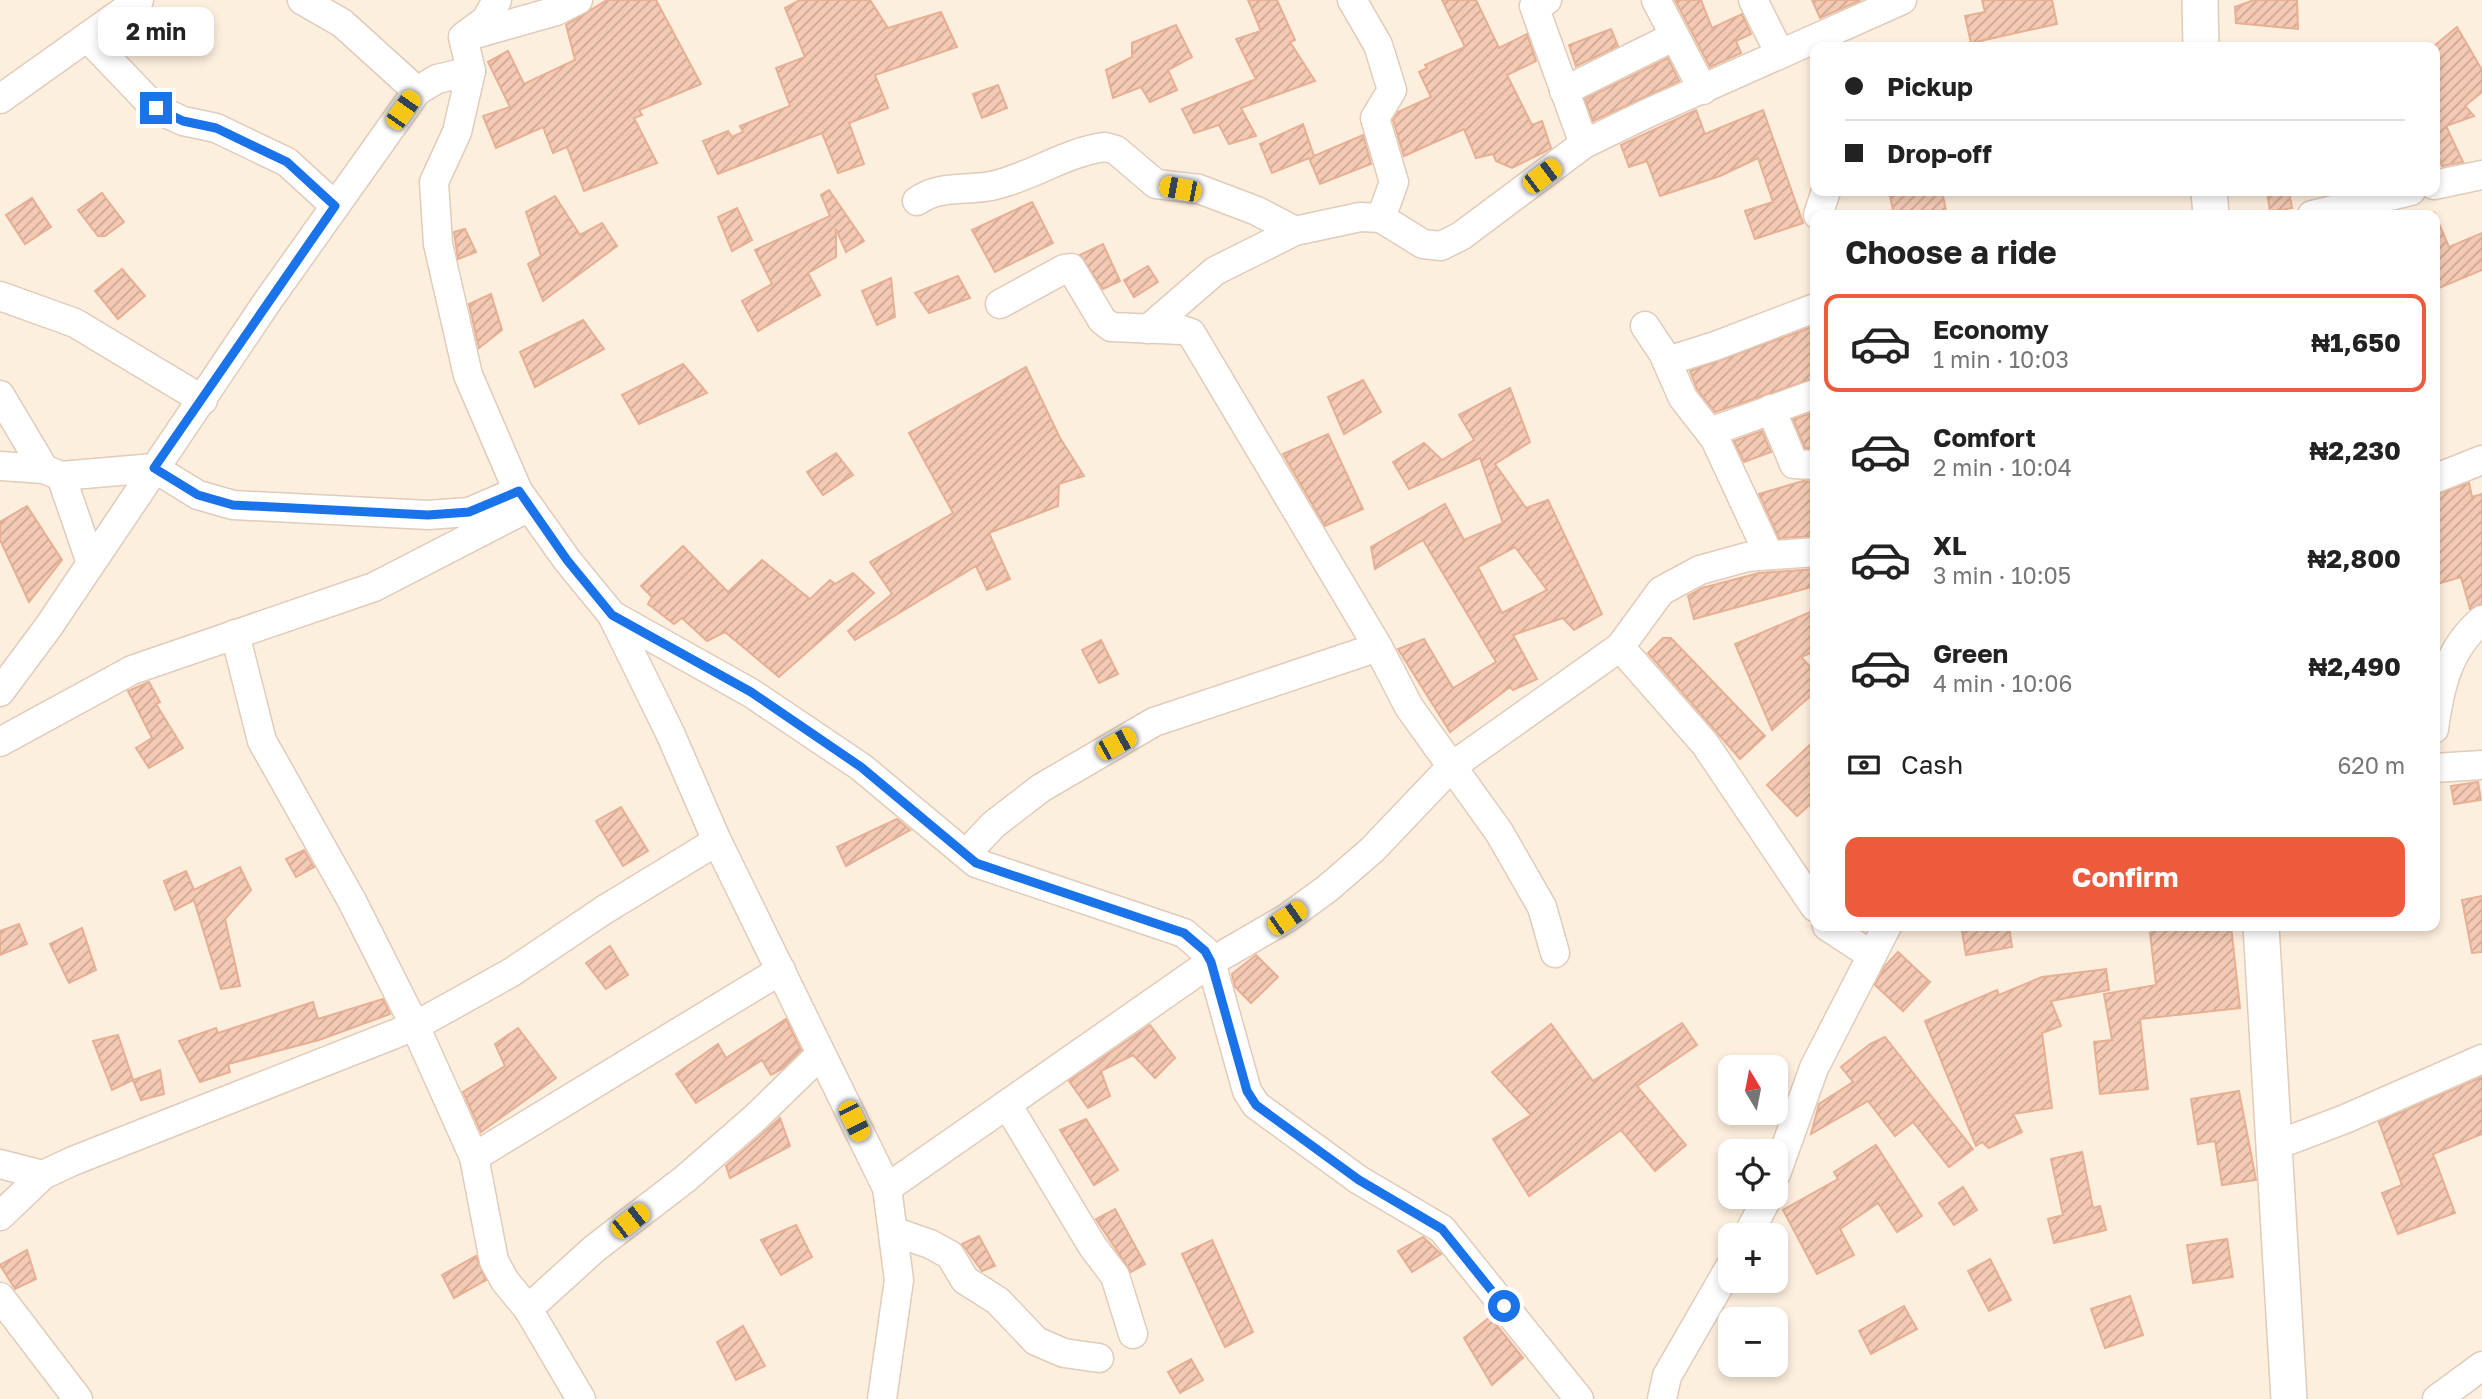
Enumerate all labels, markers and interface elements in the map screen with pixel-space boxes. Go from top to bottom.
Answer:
callout: 2 min [98,7,214,56]
text: 2 min [126,17,186,45]
text: Pickup [1887,71,1973,102]
car [383,87,424,133]
route end [140,92,172,124]
text: Drop-off [1887,138,1992,169]
car [1519,155,1566,197]
car [1158,175,1203,203]
text: Choose a ride [1845,233,2057,271]
icon: car [1849,312,1912,375]
text: Economy [1933,314,2049,345]
text: ₦1,650 [2311,327,2401,358]
text: 1 min · 10:03 [1933,345,2069,373]
icon: car [1849,420,1912,483]
text: Comfort [1933,422,2036,453]
text: ₦2,230 [2309,435,2401,466]
text: 2 min · 10:04 [1933,453,2072,481]
icon: car [1849,528,1912,591]
text: XL [1933,530,1967,561]
text: ₦2,800 [2308,543,2401,574]
text: 3 min · 10:05 [1933,561,2071,589]
icon: car [1849,636,1912,699]
text: Green [1933,638,2008,669]
text: ₦2,490 [2308,651,2401,682]
text: 4 min · 10:06 [1933,669,2072,697]
car [1093,725,1140,763]
icon: cash [1845,746,1883,784]
text: Cash [1901,749,1963,780]
text: 620 m [2337,751,2405,779]
button: Confirm [1845,837,2405,917]
car [1264,897,1311,939]
north arrow [1718,1055,1788,1125]
map controls [1718,1055,1788,1377]
car [836,1098,873,1144]
button: locate [1718,1139,1788,1209]
car [607,1200,654,1242]
button: + [1718,1223,1788,1293]
route start [1488,1290,1520,1322]
button: − [1718,1307,1788,1377]

